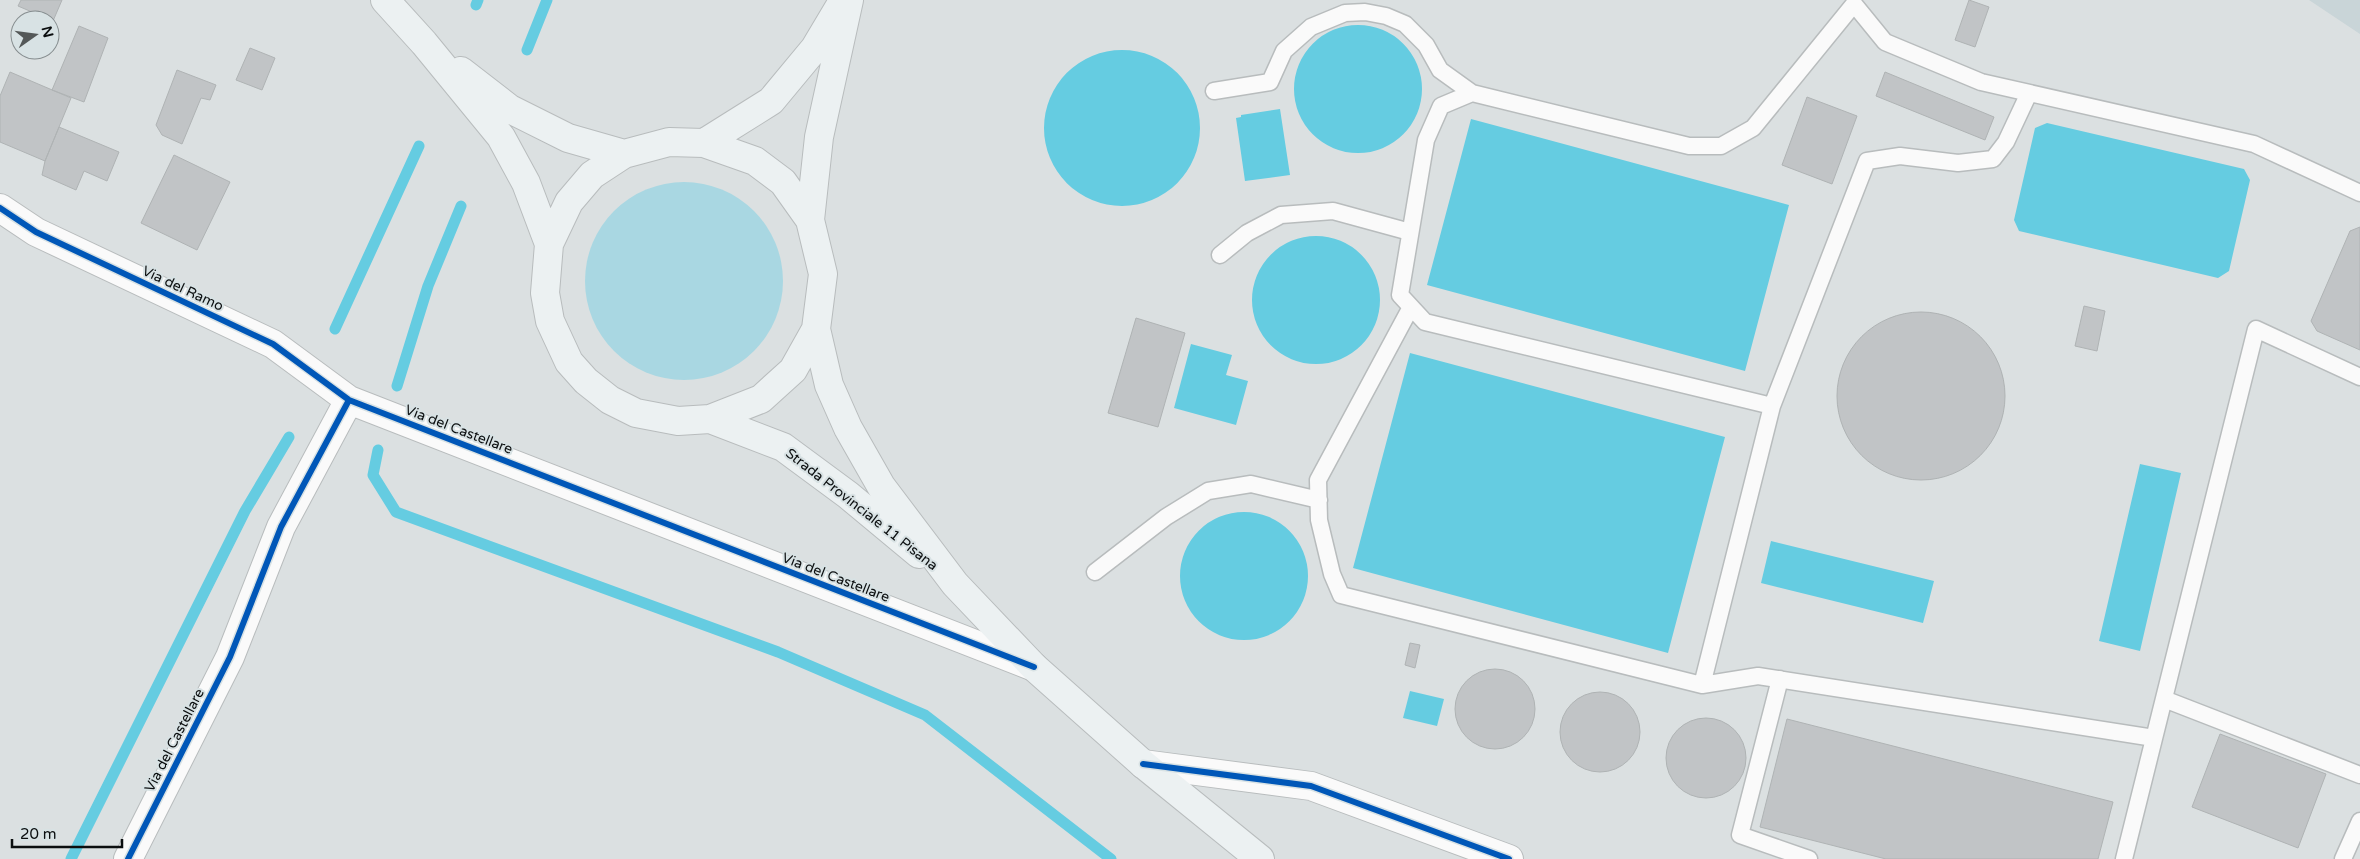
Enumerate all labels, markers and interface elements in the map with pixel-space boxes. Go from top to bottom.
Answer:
north arrow [10,10,60,60]
text: N [38,24,57,39]
street label: Via del Ramo [139,262,226,315]
street label: Via del Castellare [403,401,515,458]
street label: Strada Provinciale 11 Pisana [782,445,941,574]
street label: Via del Castellare [780,549,892,606]
street label: Via del Castellare [141,686,208,795]
scale bar [12,816,122,848]
text: 20 m [20,825,57,843]

